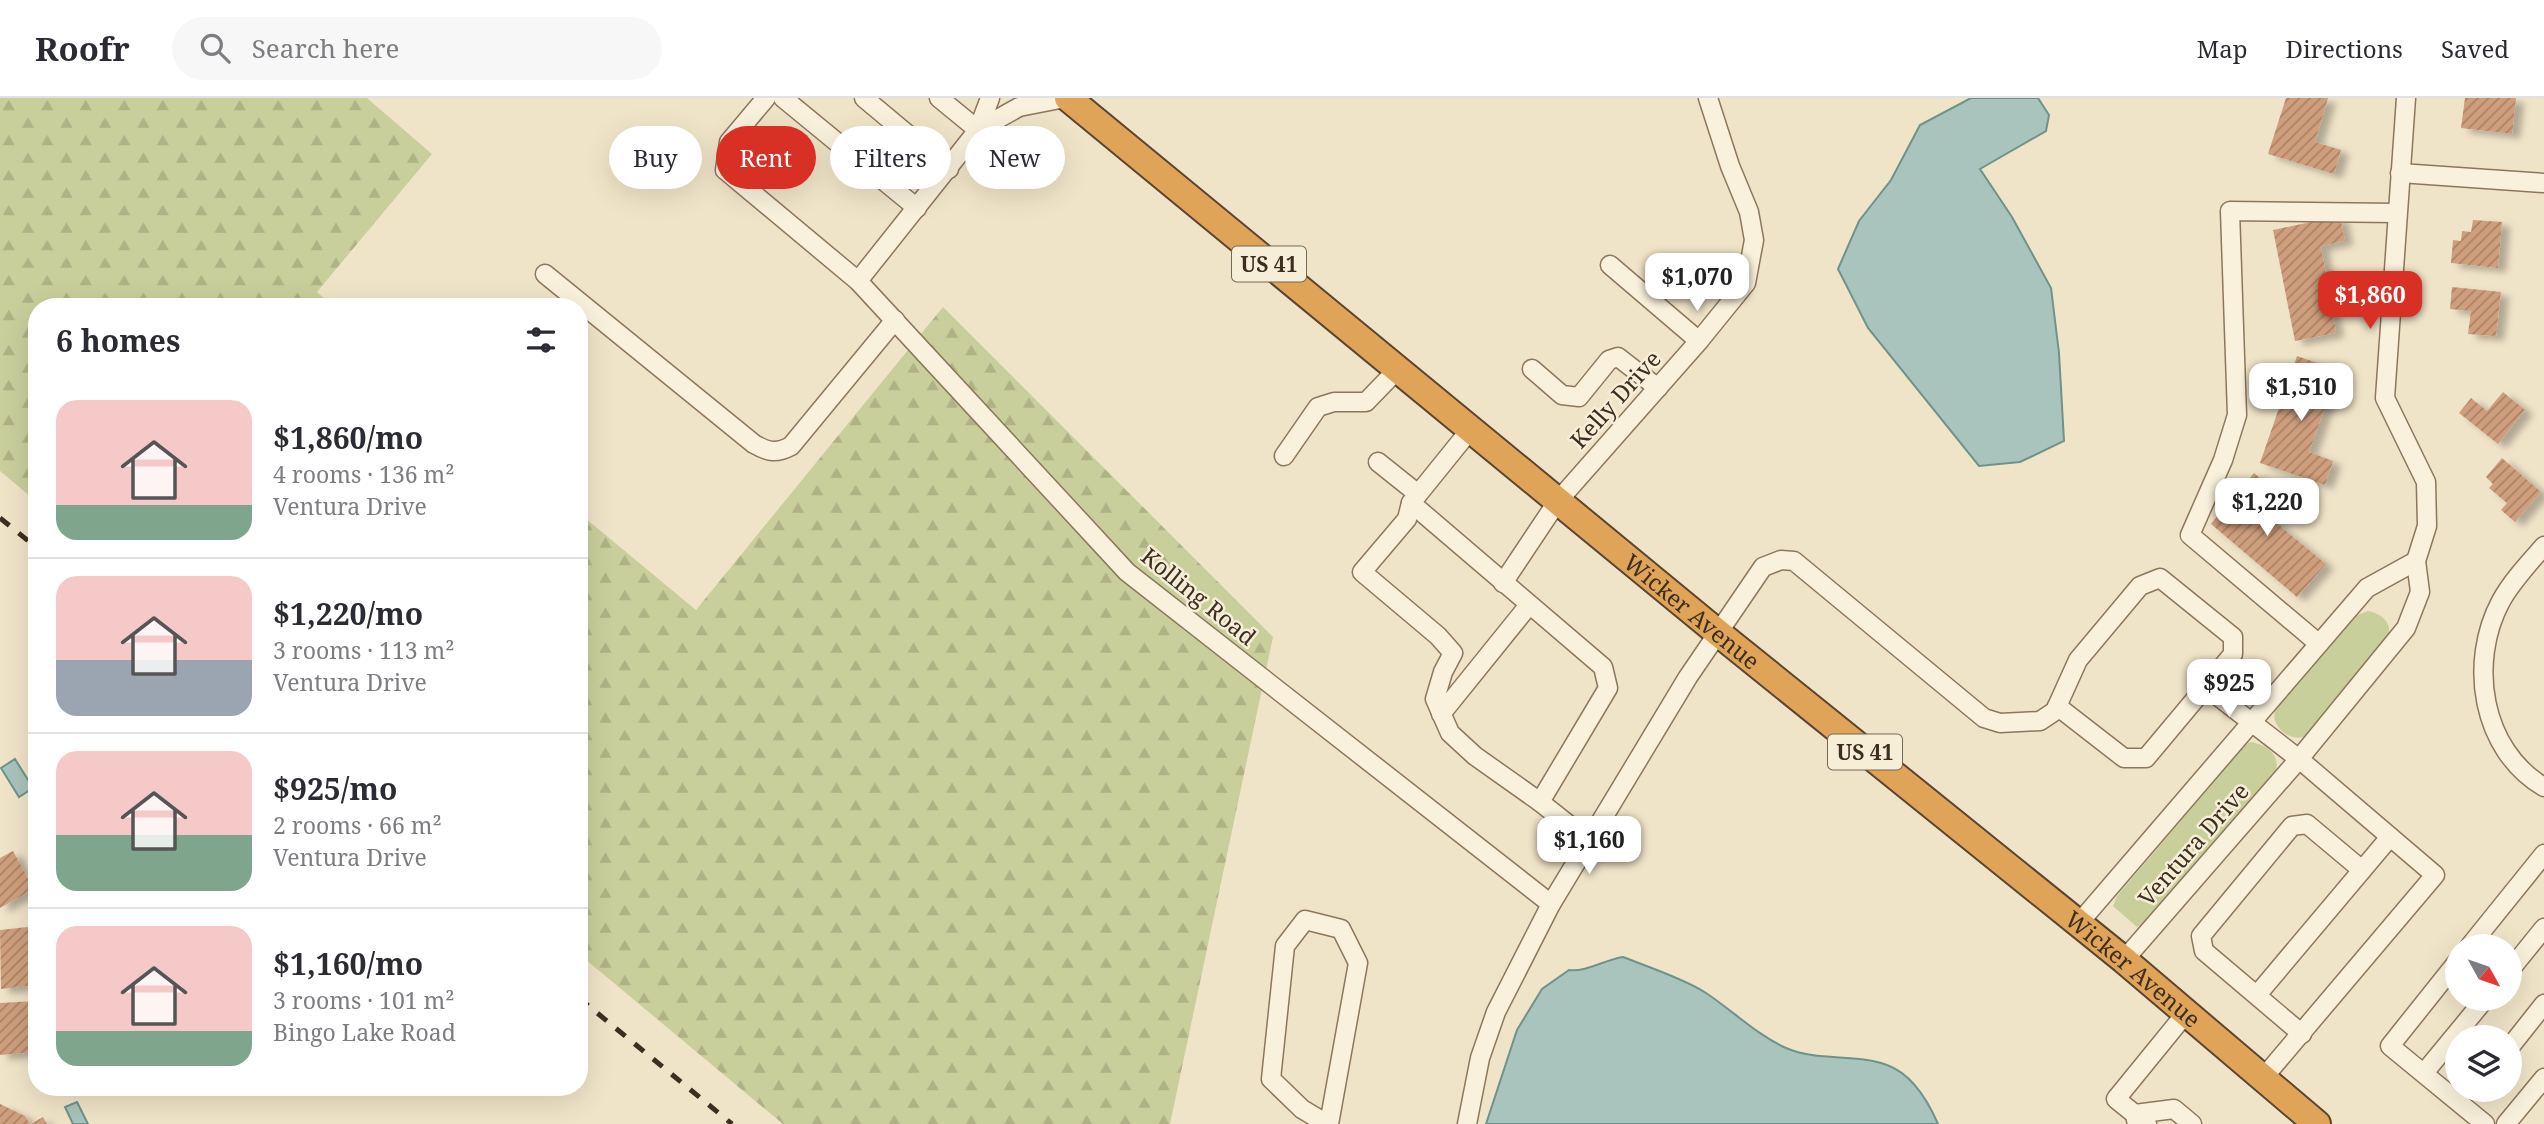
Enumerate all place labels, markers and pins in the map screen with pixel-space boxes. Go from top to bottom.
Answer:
pin: $1,070 [1640,254,1754,313]
pin: $1,860 [2313,272,2427,331]
pin: $1,510 [2244,364,2358,423]
pin: $1,220 [2210,478,2324,538]
pin: $925 [2188,660,2270,719]
pin: $1,160 [1532,816,1646,876]

